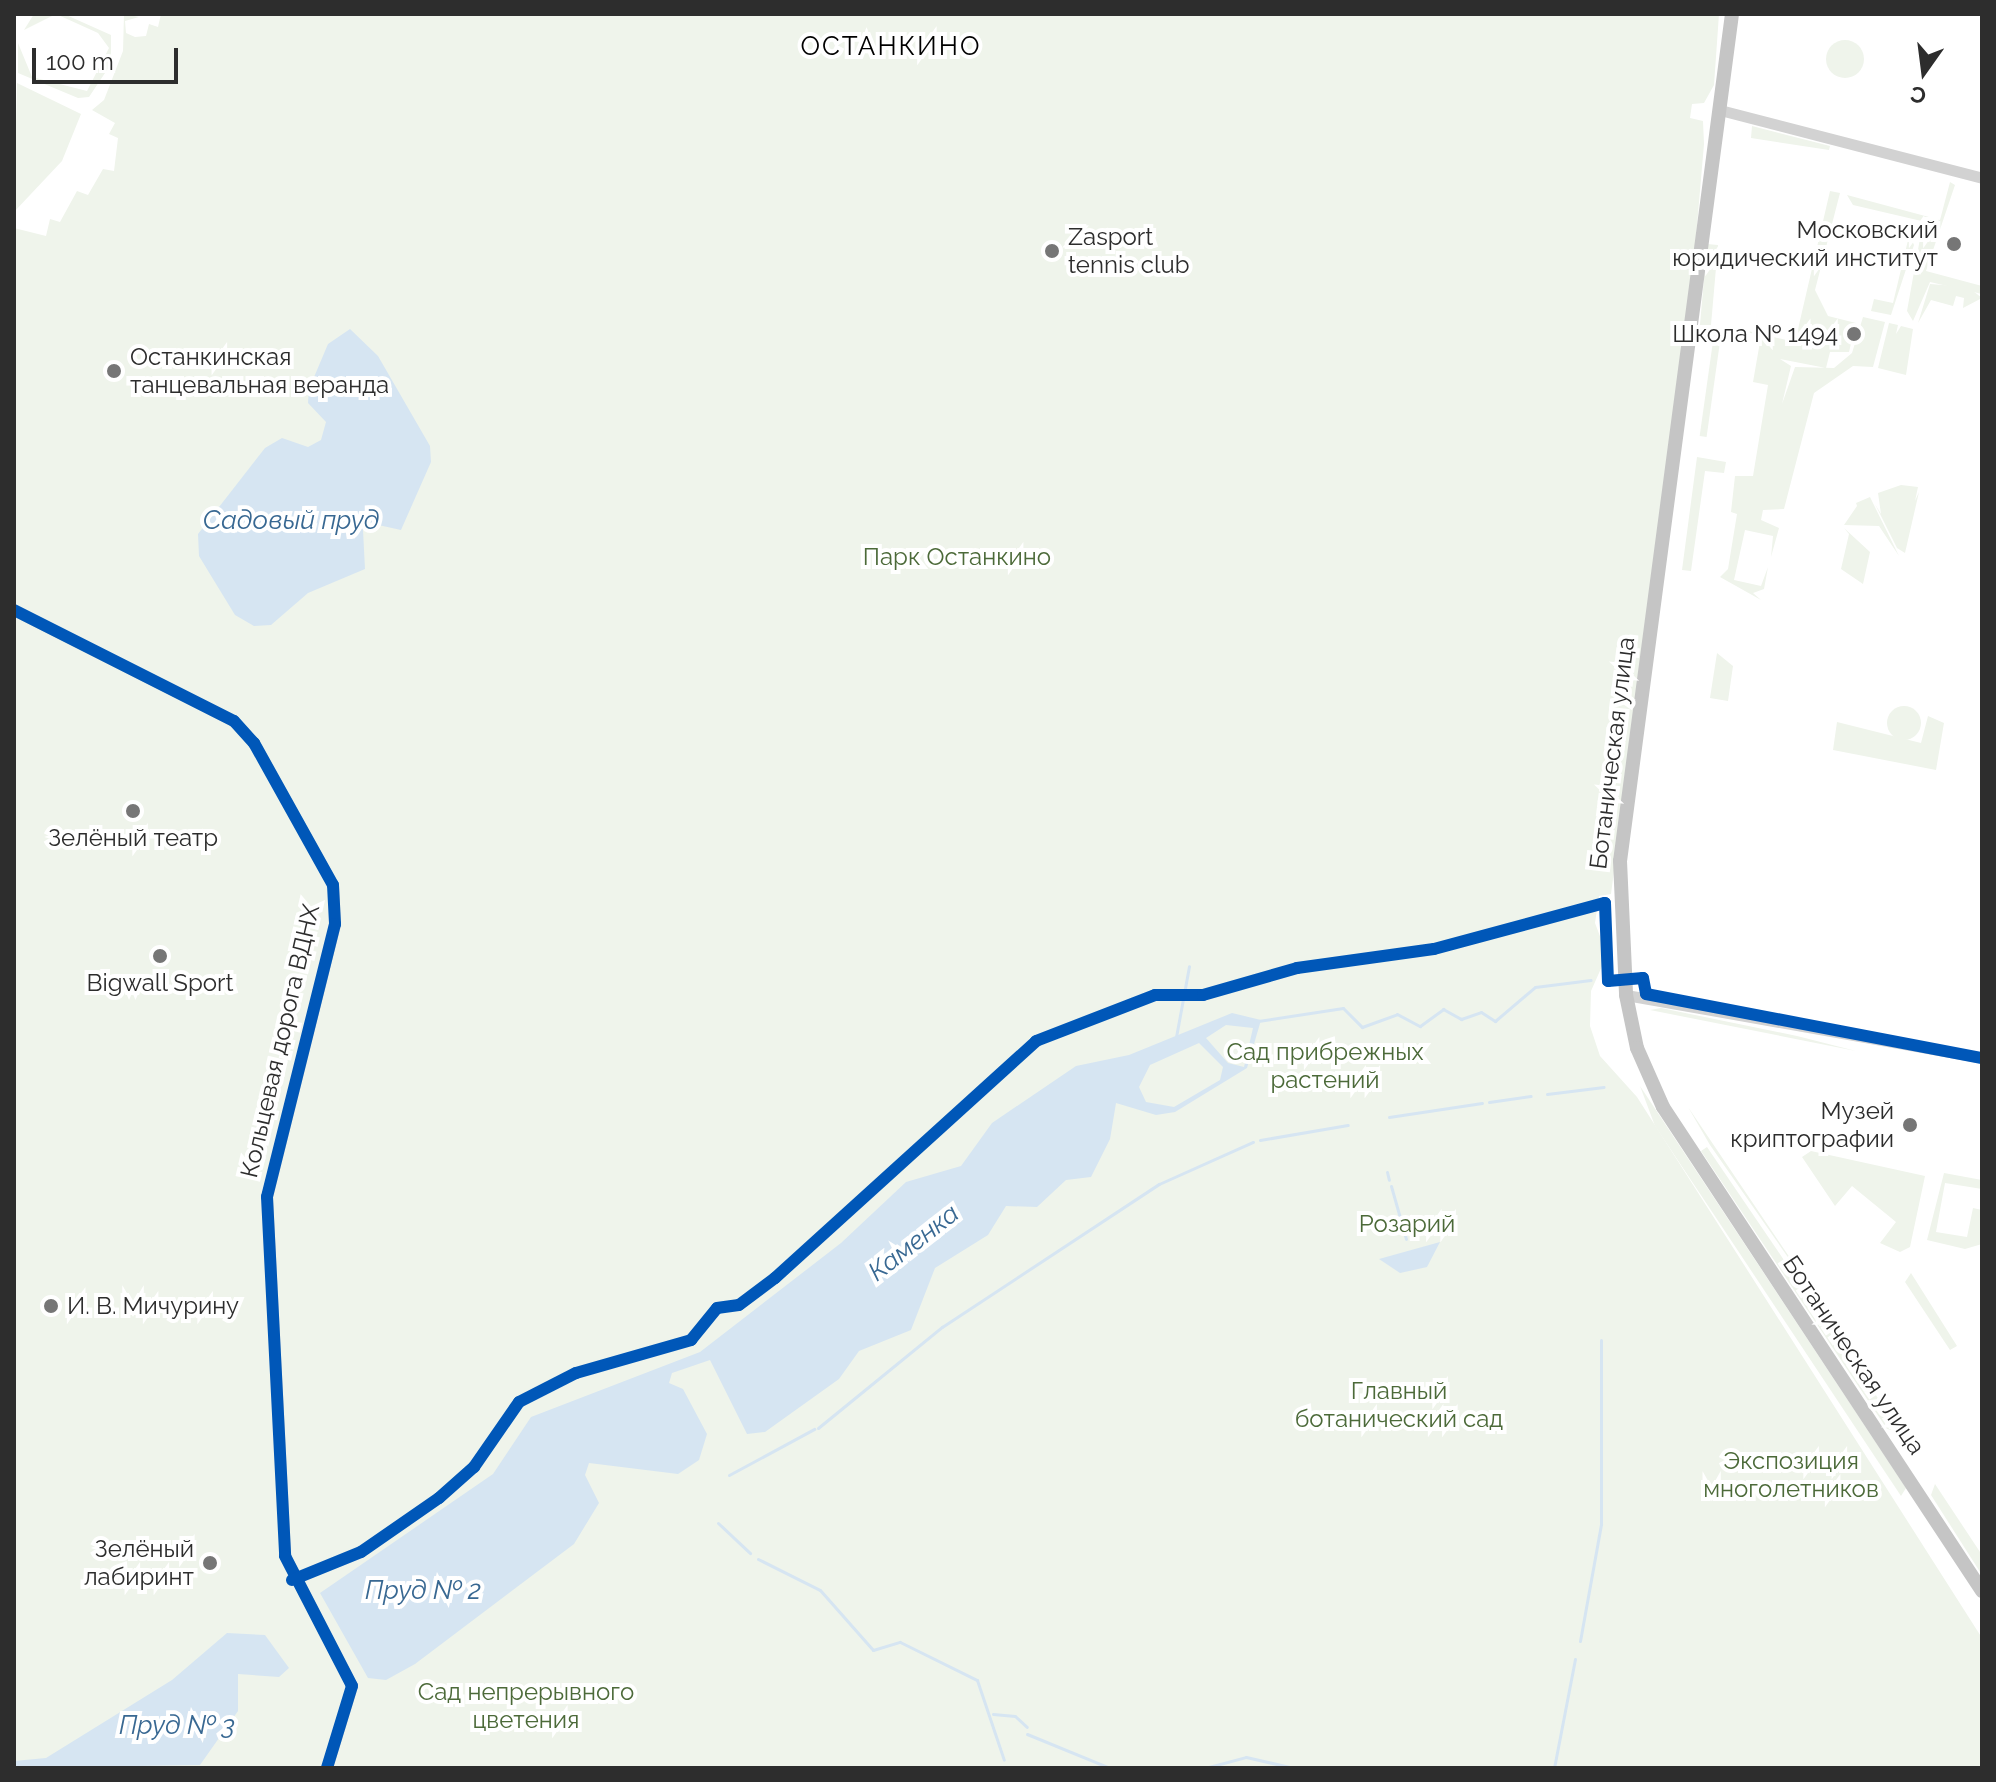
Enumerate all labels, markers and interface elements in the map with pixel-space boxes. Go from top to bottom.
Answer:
district label: ОСТАНКИНО [800,31,982,63]
scale bar [36,32,182,82]
north arrow [1884,32,1964,112]
text: 100 m [46,47,114,76]
text: С [1908,81,1929,110]
place label: Московский юридический институт [1672,216,1938,272]
place label: Zasport tennis club [1068,223,1190,279]
marker: Московский юридический институт [1945,235,1963,253]
marker: Zasport tennis club [1043,242,1061,260]
place label: Школа № 1494 [1672,320,1838,348]
marker: Школа № 1494 [1845,325,1863,343]
place label: Останкинская танцевальная веранда [130,343,389,399]
marker: Останкинская танцевальная веранда [105,362,123,380]
water label: Садовый пруд [203,505,379,537]
park label: Парк Останкино [863,543,1051,571]
street label: Ботаническая улица [1583,635,1641,871]
marker: Зелёный театр [124,802,142,820]
place label: Зелёный театр [48,824,218,852]
street label: Кольцевая дорога ВДНХ [235,902,325,1180]
marker: Bigwall Sport [151,947,169,965]
place label: Bigwall Sport [86,969,234,997]
park label: Сад прибрежных растений [1226,1038,1424,1094]
place label: Музей криптографии [1730,1097,1894,1153]
marker: Музей криптографии [1901,1116,1919,1134]
water label: Каменка [862,1198,966,1288]
park label: Розарий [1359,1210,1455,1238]
street label: Ботаническая улица [1777,1250,1931,1460]
place label: И. В. Мичурину [67,1292,239,1320]
marker: И. В. Мичурину [42,1297,60,1315]
park label: Главный ботанический сад [1295,1377,1503,1433]
park label: Экспозиция многолетников [1703,1447,1879,1503]
place label: Зелёный лабиринт [84,1535,194,1591]
marker: Зелёный лабиринт [201,1554,219,1572]
water label: Пруд № 2 [365,1575,481,1607]
park label: Сад непрерывного цветения [418,1678,634,1734]
water label: Пруд № 3 [119,1710,235,1742]

